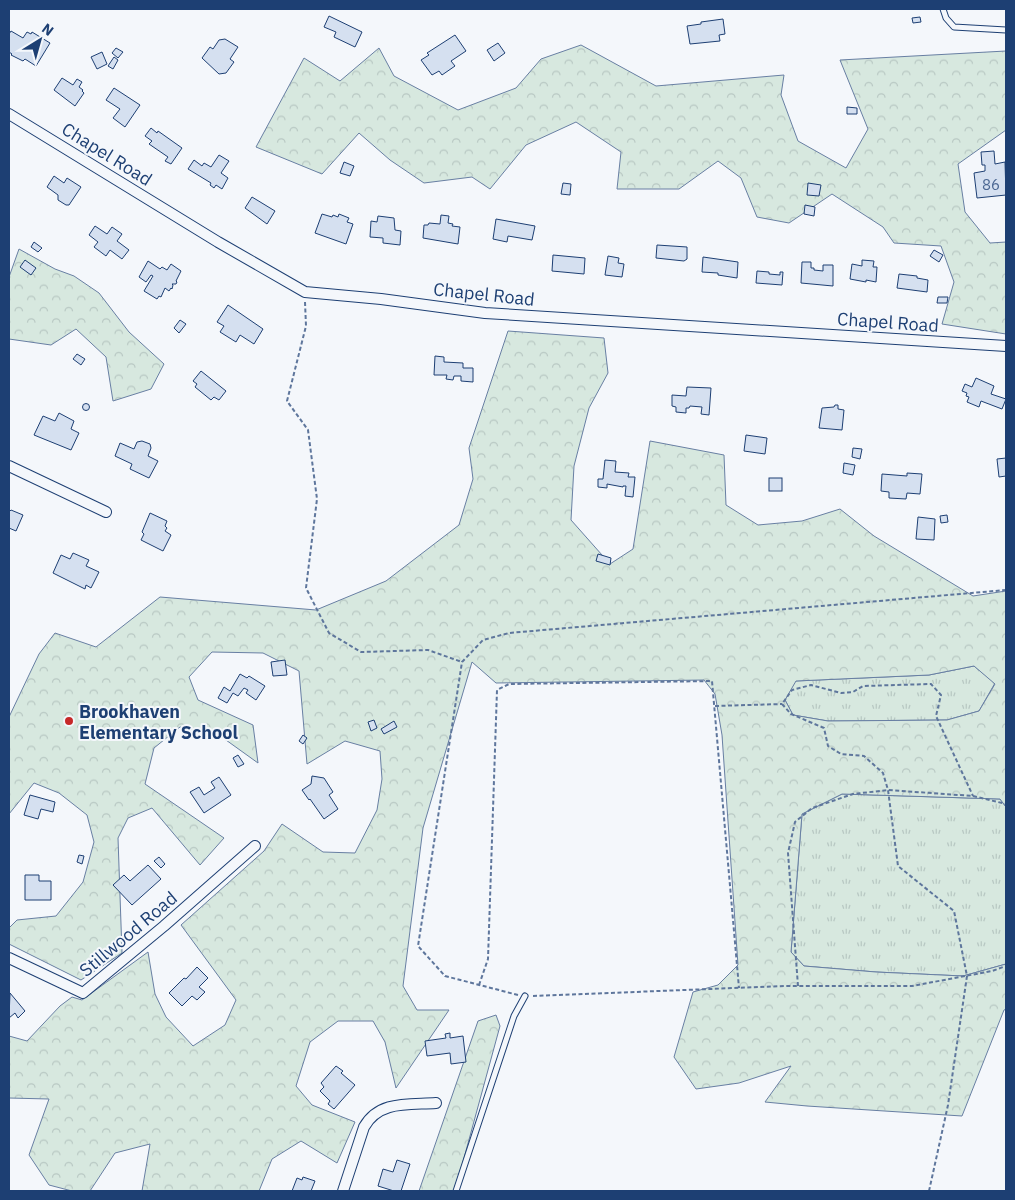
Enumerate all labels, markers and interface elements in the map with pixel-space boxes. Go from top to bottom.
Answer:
north arrow [15,15,65,65]
text: N [38,19,57,40]
street label: Chapel Road [58,117,156,191]
house number: 86 [982,175,1000,194]
street label: Chapel Road [432,277,536,311]
street label: Chapel Road [836,307,940,337]
place label: Brookhaven Elementary School [79,700,238,744]
marker: Brookhaven Elementary School [63,715,75,727]
street label: Stillwood Road [74,886,182,982]

